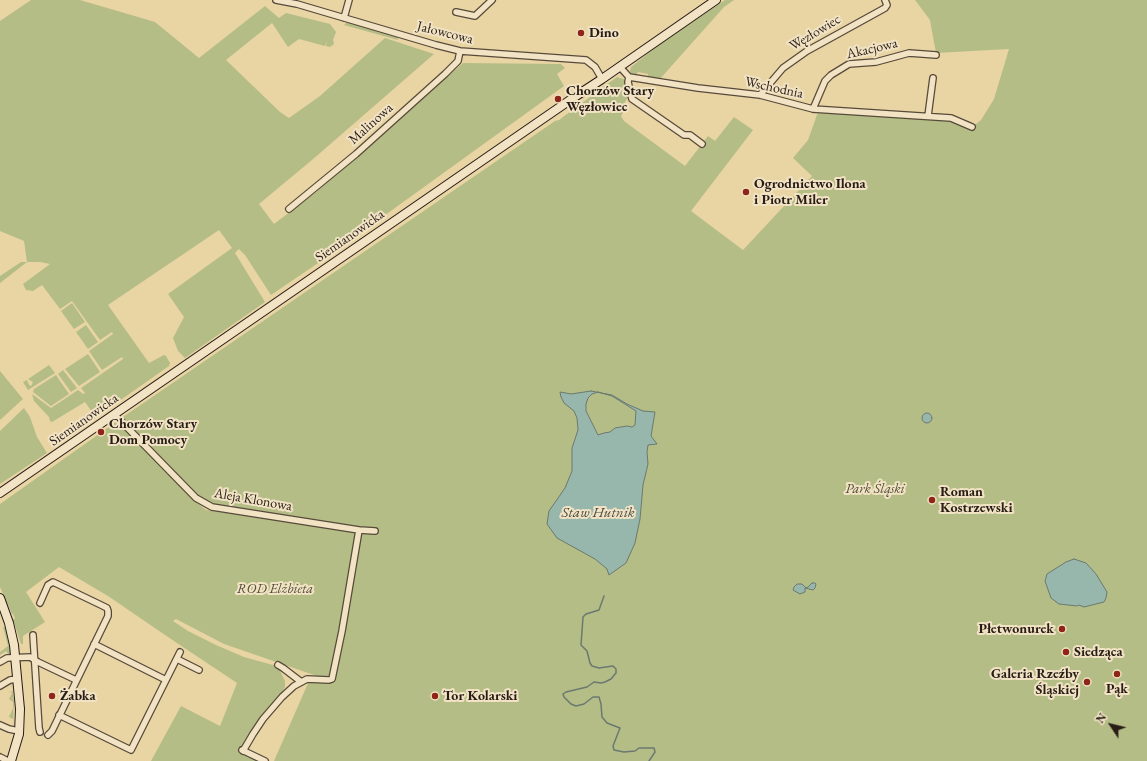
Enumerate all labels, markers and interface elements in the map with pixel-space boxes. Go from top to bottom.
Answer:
street label: Węzłowiec [786,11,844,55]
street label: Jałowcowa [415,18,475,48]
place label: Dino [589,25,619,41]
marker: Dino [576,28,586,38]
street label: Akacjowa [845,35,899,63]
street label: Wschodnia [743,74,805,102]
place label: Chorzów Stary Węzłowiec [566,83,654,116]
marker: Chorzów Stary Węzłowiec [553,94,563,104]
street label: Malinowa [345,100,397,148]
place label: Ogrodnictwo Ilona i Piotr Miler [754,176,866,208]
marker: Ogrodnictwo Ilona i Piotr Miler [741,187,751,197]
street label: Siemianowicka [312,206,388,266]
street label: Siemianowicka [46,390,122,450]
place label: Chorzów Stary Dom Pomocy [109,416,197,448]
marker: Chorzów Stary Dom Pomocy [96,427,106,437]
park label: Park Śląski [845,481,905,497]
place label: Roman Kostrzewski [940,484,1013,516]
street label: Aleja Klonowa [213,485,293,515]
marker: Roman Kostrzewski [927,495,937,505]
water label: Staw Hutnik [561,504,635,522]
park label: ROD Elżbieta [237,581,313,597]
place label: Płetwonurek [979,621,1054,637]
marker: Płetwonurek [1057,624,1067,634]
place label: Siedząca [1074,644,1123,660]
marker: Siedząca [1061,647,1071,657]
place label: Galeria Rzeźby Śląskiej [991,666,1079,698]
marker: Pąk [1112,669,1122,679]
marker: Galeria Rzeźby Śląskiej [1082,677,1092,687]
place label: Pąk [1106,681,1128,697]
place label: Żabka [60,688,96,704]
place label: Tor Kolarski [443,688,517,704]
marker: Żabka [47,691,57,701]
marker: Tor Kolarski [430,691,440,701]
north arrow [1091,705,1131,745]
text: N [1093,710,1109,726]

